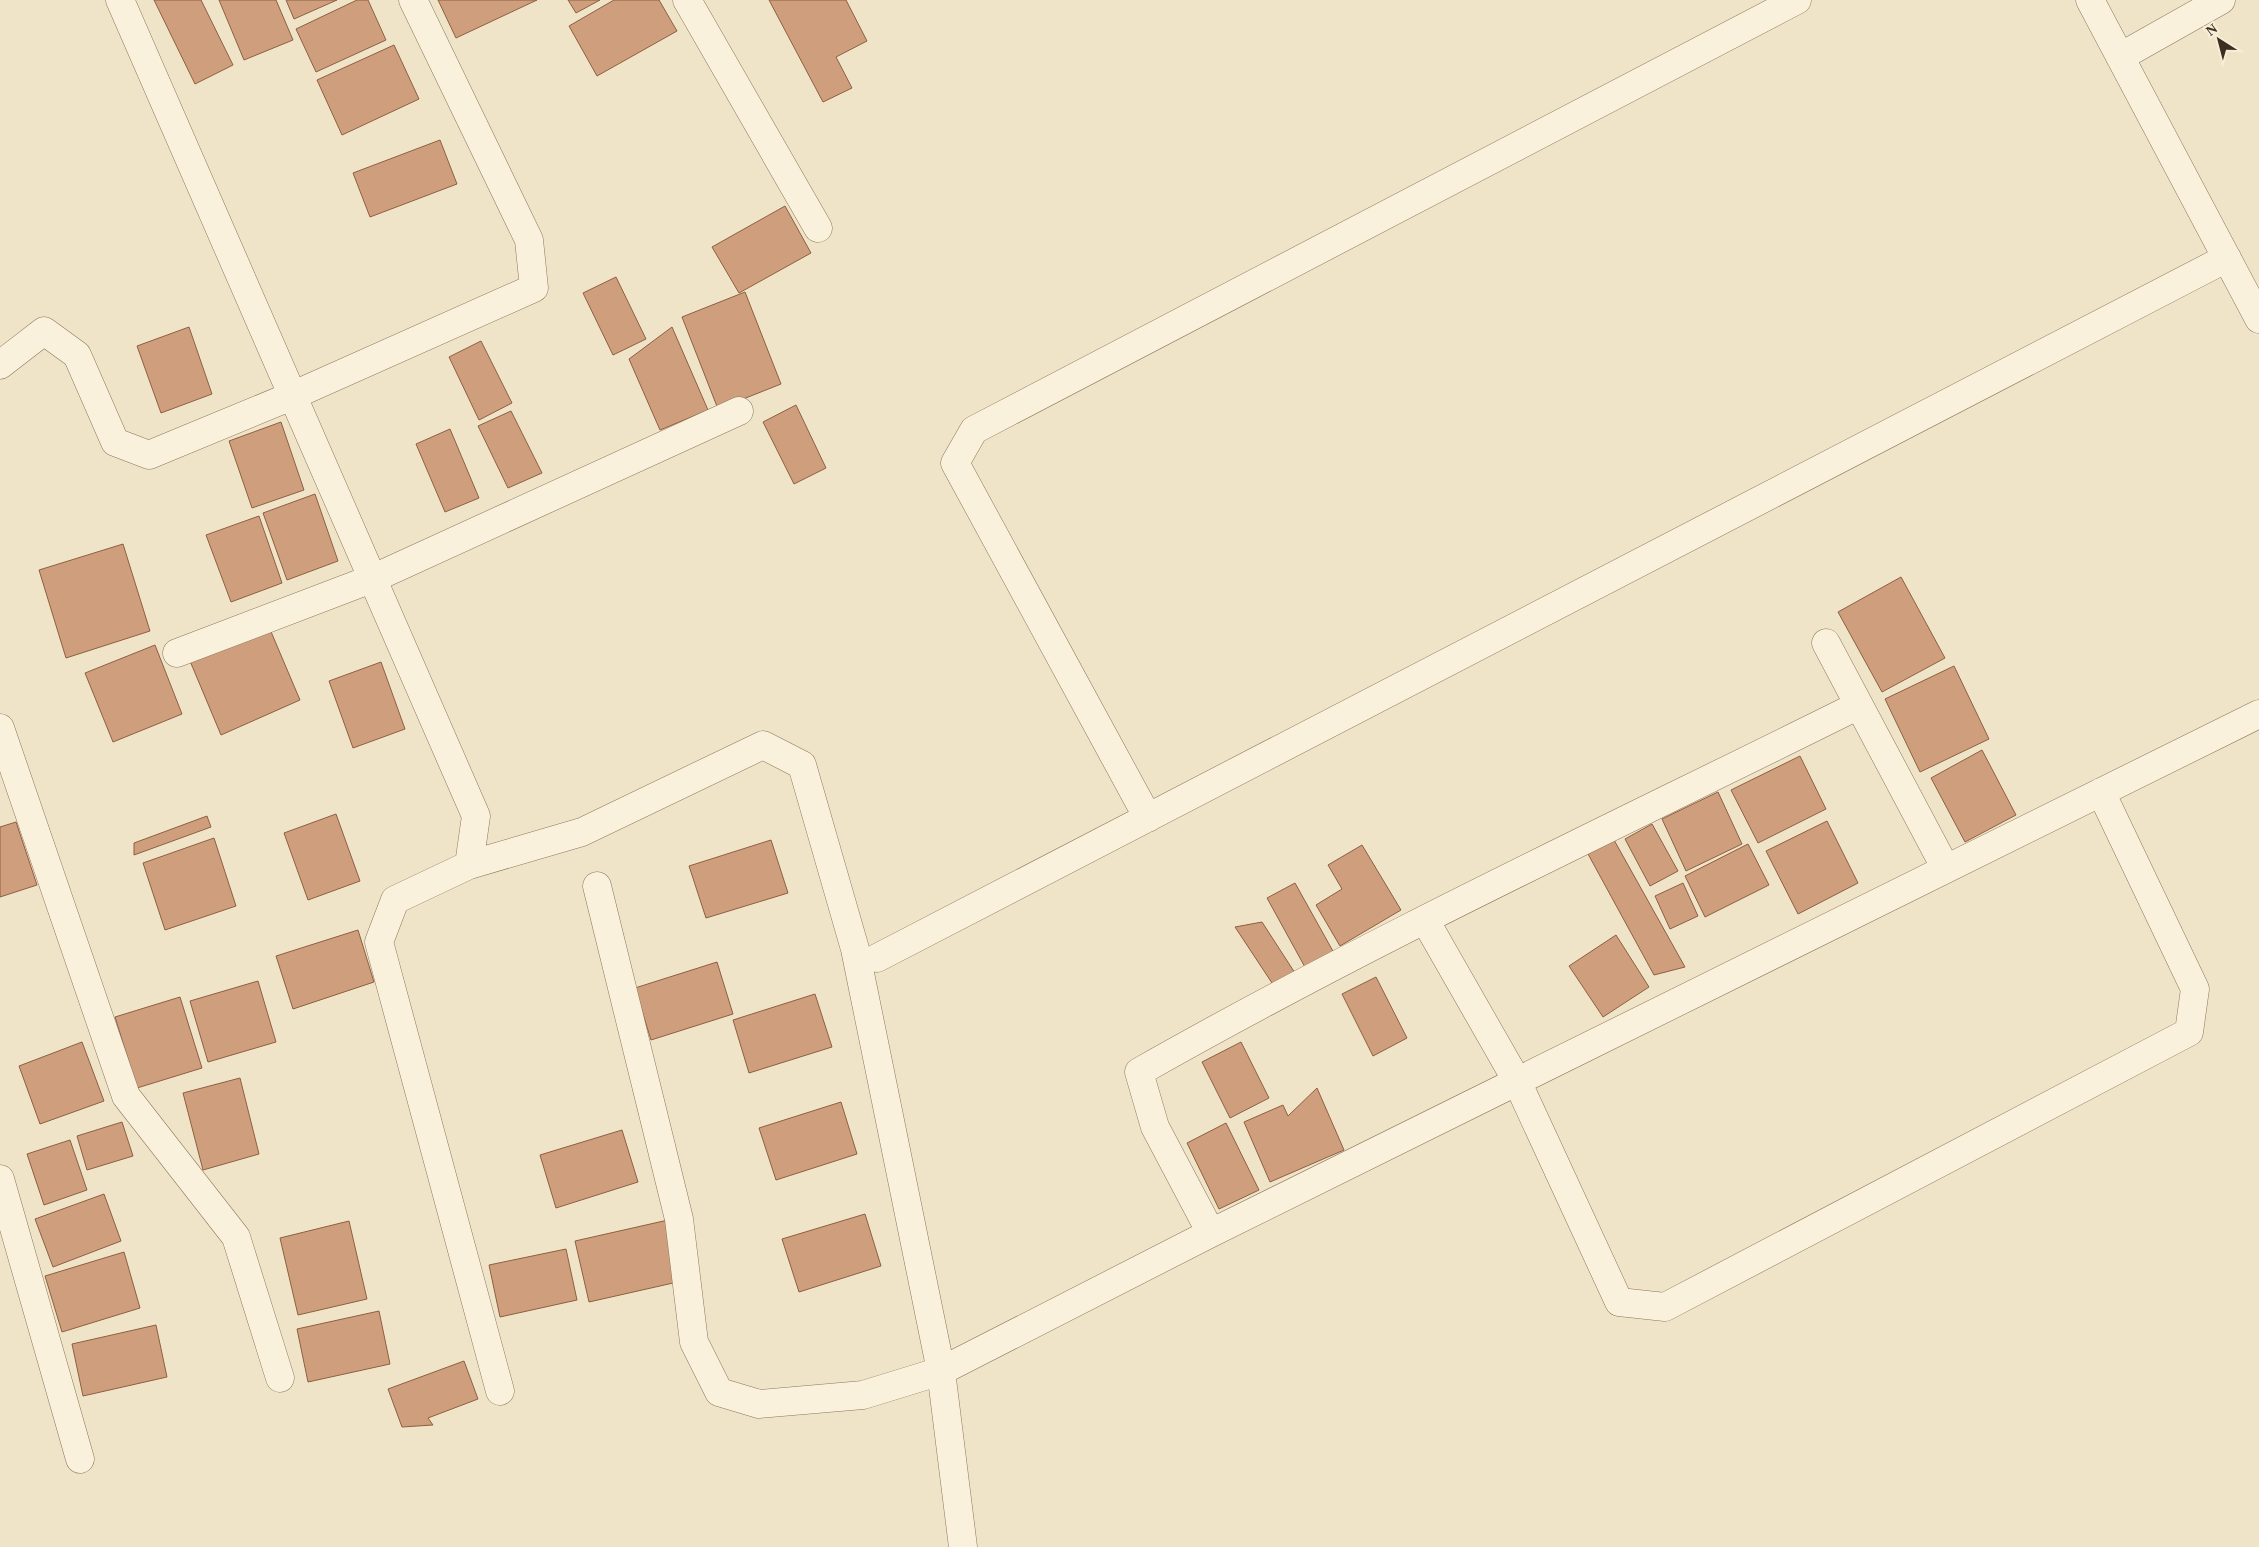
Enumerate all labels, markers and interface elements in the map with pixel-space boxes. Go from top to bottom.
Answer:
north arrow [2194,15,2244,65]
text: N [2203,21,2220,39]

